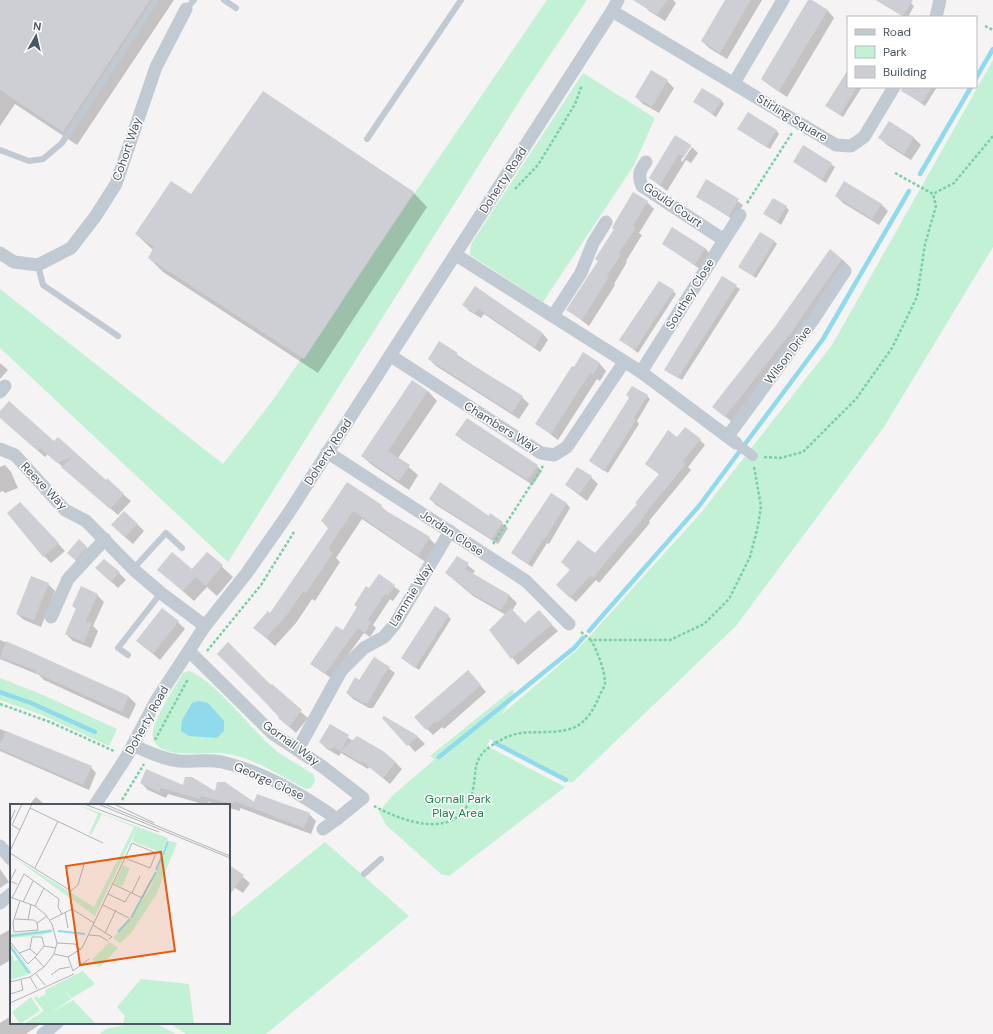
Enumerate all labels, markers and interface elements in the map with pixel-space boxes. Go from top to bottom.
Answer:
north arrow [16,16,56,56]
legend [847,16,977,88]
text: N [32,19,42,34]
text: Road [883,24,911,40]
text: Park [883,44,907,60]
text: Building [883,64,927,80]
street label: Stirling Square [753,90,831,146]
street label: Cohort Way [109,115,145,183]
street label: Doherty Road [476,144,530,216]
street label: Gould Court [640,179,706,231]
street label: Southey Close [662,256,718,332]
street label: Wilson Drive [761,323,815,387]
street label: Chambers Way [461,398,541,456]
street label: Doherty Road [301,416,355,488]
street label: Reeve Way [17,459,71,513]
street label: Jordan Close [417,506,487,560]
street label: Lammie Way [385,560,437,629]
street label: Doherty Road [122,683,172,757]
street label: Gornall Way [259,717,323,769]
street label: George Close [231,758,307,804]
park label: Gornall Park Play Area [425,791,491,821]
inset map [10,804,230,1024]

